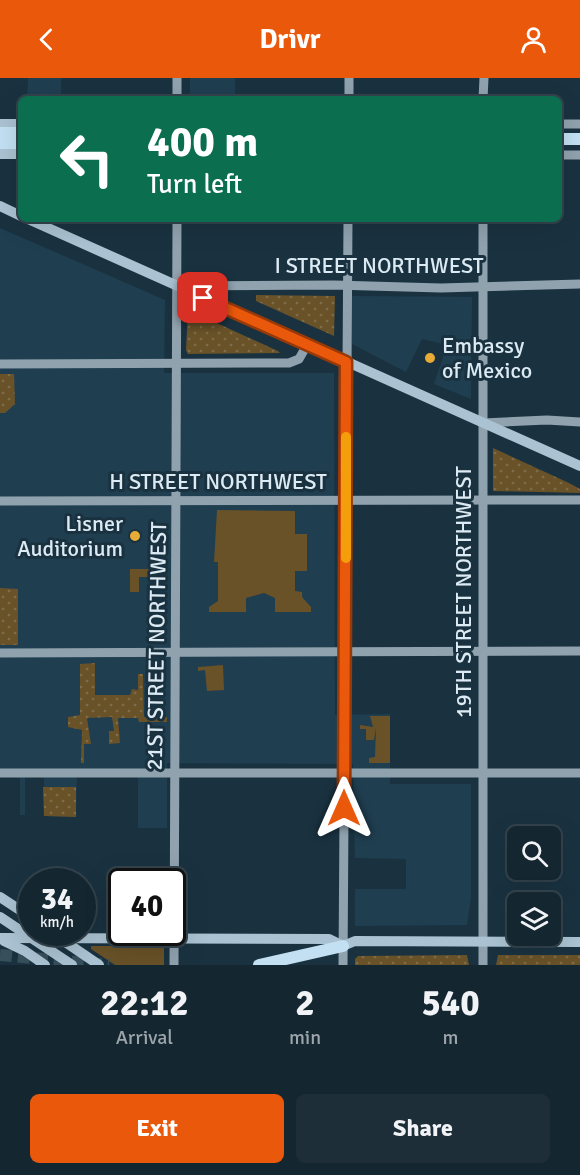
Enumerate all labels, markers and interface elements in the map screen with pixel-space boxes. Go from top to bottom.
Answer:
icon: back [30,23,63,56]
text: Drivr [260,23,320,56]
icon: person [517,23,550,56]
text: 400 m [147,117,258,168]
icon: left [48,120,126,198]
text: Turn left [147,168,242,201]
street label: I STREET NORTHWEST [274,252,484,279]
pin [177,272,228,323]
icon: arrive [186,281,219,314]
place label: Embassy of Mexico [442,332,532,384]
marker: Embassy of Mexico [423,351,437,365]
street label: 19TH STREET NORTHWEST [450,466,477,718]
street label: H STREET NORTHWEST [109,468,327,495]
place label: Lisner Auditorium [17,510,123,562]
street label: 21ST STREET NORTHWEST [141,521,172,771]
marker: Lisner Auditorium [128,529,142,543]
position arrow [312,776,376,840]
map controls [507,826,561,946]
button: search [507,826,561,880]
speed limit sign: 40 [108,868,186,946]
text: 34 [41,881,73,918]
button: layers [507,892,561,946]
text: km/h [40,913,74,931]
text: 22:12 [100,981,189,1026]
text: 2 [295,981,315,1026]
text: 540 [421,981,480,1026]
text: Arrival [116,1025,173,1050]
text: min [289,1025,321,1050]
text: m [443,1025,459,1050]
button: Exit [30,1094,284,1163]
button: Share [296,1094,550,1163]

